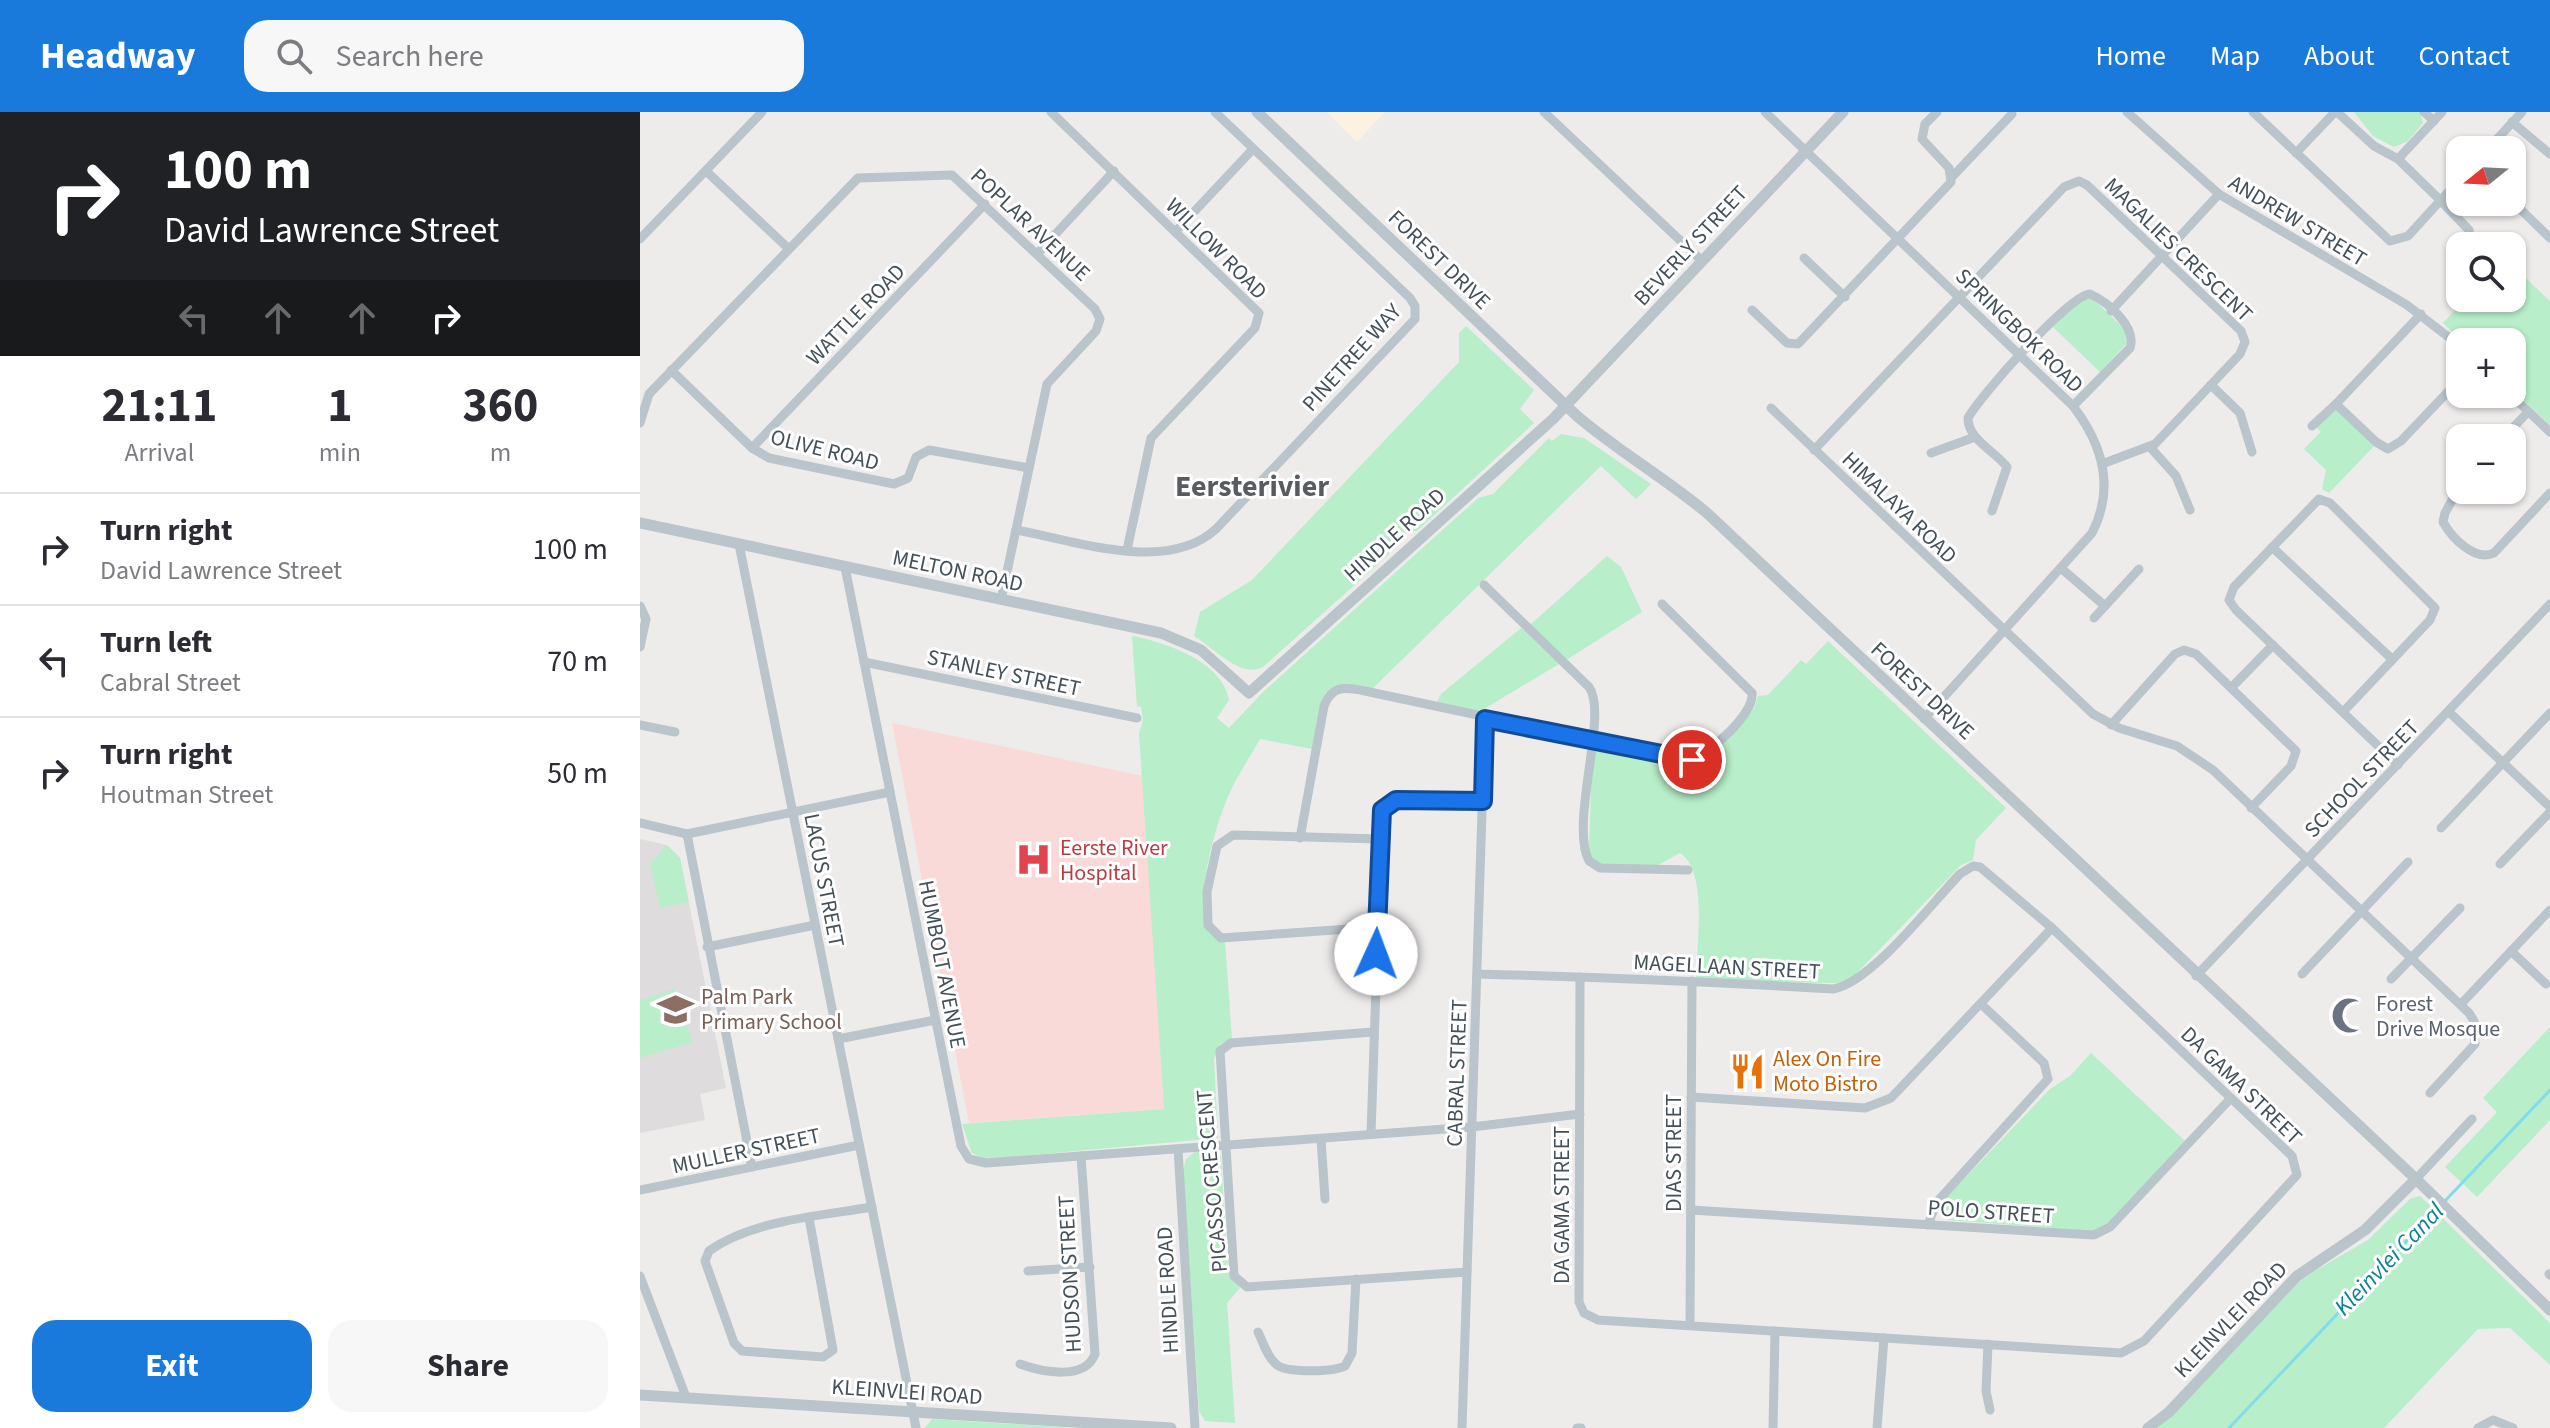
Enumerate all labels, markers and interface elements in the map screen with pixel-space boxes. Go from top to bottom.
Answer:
search box [244,20,804,92]
text: Headway [40,29,196,83]
icon: search [272,34,316,78]
text: Search here [336,35,484,78]
text: Home [2095,36,2166,76]
text: Map [2210,36,2260,76]
text: About [2304,36,2375,76]
text: Contact [2419,36,2510,76]
text: 100 m [164,131,312,210]
north arrow [2446,136,2526,216]
map controls [2446,136,2526,504]
icon: right [32,144,136,248]
street label: POPLAR AVENUE [963,161,1097,289]
street label: ANDREW STREET [2222,167,2373,275]
street label: MAGALIES CRESCENT [2097,170,2260,329]
street label: BEVERLY STREET [1626,178,1755,313]
street label: WILLOW ROAD [1158,191,1274,307]
street label: FOREST DRIVE [1381,202,1498,317]
text: David Lawrence Street [164,205,499,256]
button: search [2446,232,2526,312]
street label: WATTLE ROAD [799,257,913,373]
street label: SPRINGBOK ROAD [1948,261,2091,400]
icon: left [172,296,216,340]
icon: ahead [256,296,300,340]
icon: ahead [340,296,384,340]
icon: right [424,296,468,340]
street label: PINETREE WAY [1295,296,1409,419]
button: + [2446,328,2526,408]
text: 21:11 [101,372,217,440]
text: 1 [327,372,353,440]
text: 360 [462,372,538,440]
street label: OLIVE ROAD [767,421,882,479]
button: − [2446,424,2526,504]
text: Arrival [124,434,194,471]
text: min [319,434,361,471]
text: m [490,434,511,471]
street label: HIMALAYA ROAD [1834,444,1964,571]
district label: Eersterivier [1175,465,1329,508]
street label: HINDLE ROAD [1337,480,1453,589]
text: Turn right [100,509,232,552]
icon: right [32,527,76,571]
text: 100 m [532,528,608,571]
street label: MELTON ROAD [890,542,1026,600]
text: David Lawrence Street [100,552,342,589]
text: Turn left [100,621,212,664]
street label: FOREST DRIVE [1863,634,1981,747]
icon: left [32,639,76,683]
text: 70 m [547,640,608,683]
street label: STANLEY STREET [924,641,1084,705]
text: Cabral Street [100,664,241,701]
street label: SCHOOL STREET [2297,712,2427,845]
pin [1658,726,1726,794]
text: Turn right [100,733,232,776]
icon: arrive [1670,738,1714,782]
icon: right [32,751,76,795]
text: 50 m [547,752,608,795]
text: Houtman Street [100,776,273,813]
street label: LACUS STREET [795,811,853,950]
place label: Eerste River Hospital [1060,832,1168,889]
hospital icon: Eerste River Hospital [1015,841,1053,879]
street label: HUMBOLT AVENUE [910,877,974,1051]
position arrow [1334,912,1418,996]
street label: MAGELLAAN STREET [1633,946,1822,988]
place label: Palm Park Primary School [701,981,842,1038]
place label: Forest Drive Mosque [2376,988,2500,1045]
school or university icon: Palm Park Primary School [656,990,694,1028]
mosque icon: Forest Drive Mosque [2331,997,2369,1035]
street label: CABRAL STREET [1438,999,1476,1147]
street label: DA GAMA STREET [2173,1019,2309,1152]
place label: Alex On Fire Moto Bistro [1773,1043,1881,1100]
restaurant icon: Alex On Fire Moto Bistro [1728,1052,1766,1090]
street label: PICASSO CRESCENT [1188,1088,1236,1274]
street label: DIAS STREET [1658,1094,1690,1212]
street label: MULLER STREET [669,1120,823,1182]
street label: DA GAMA STREET [1546,1126,1578,1284]
street label: POLO STREET [1927,1192,2055,1232]
street label: HUDSON STREET [1050,1194,1090,1354]
water label: Kleinvlei Canal [2326,1195,2452,1324]
street label: HINDLE ROAD [1149,1226,1187,1354]
street label: KLEINVLEI ROAD [2167,1254,2295,1385]
button: Exit [32,1320,312,1412]
button: Share [328,1320,608,1412]
street label: KLEINVLEI ROAD [830,1371,983,1413]

